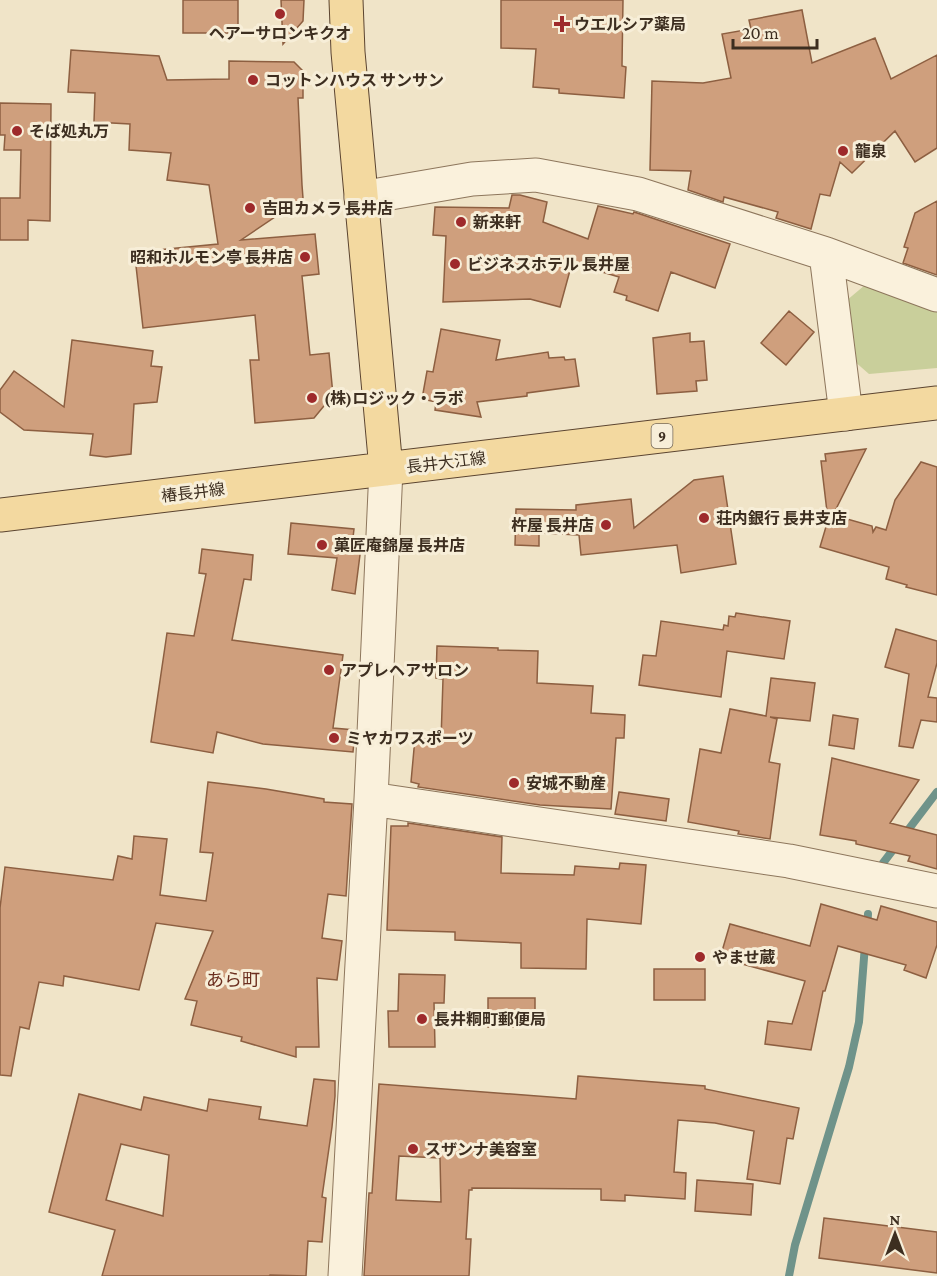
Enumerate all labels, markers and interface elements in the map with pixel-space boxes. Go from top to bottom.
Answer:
marker: ヘアーサロンキクオ [273,7,287,21]
scale bar [733,12,817,50]
place label: ウエルシア薬局 [574,16,686,33]
marker: ウエルシア薬局 [555,17,569,31]
text: 20 m [742,23,779,43]
place label: ヘアーサロンキクオ [209,25,351,42]
place label: コットンハウス サンサン [265,72,444,89]
marker: コットンハウス サンサン [246,73,260,87]
place label: そば処丸万 [29,123,109,140]
marker: そば処丸万 [10,124,24,138]
place label: 龍泉 [855,143,887,160]
marker: 龍泉 [836,144,850,158]
place label: 吉田カメラ 長井店 [262,199,393,217]
marker: 吉田カメラ 長井店 [243,201,257,215]
place label: 新来軒 [473,214,521,231]
marker: 新来軒 [454,215,468,229]
place label: 昭和ホルモン亭 長井店 [130,248,293,266]
marker: 昭和ホルモン亭 長井店 [298,250,312,264]
place label: ビジネスホテル 長井屋 [467,255,630,273]
marker: ビジネスホテル 長井屋 [448,257,462,271]
place label: (株)ロジック・ラボ [324,390,464,408]
marker: (株)ロジック・ラボ [305,391,319,405]
road number: 9 [652,424,672,448]
street label: 長井大江線 [405,449,487,476]
street label: 椿長井線 [160,480,226,505]
place label: 荘内銀行 長井支店 [716,509,847,527]
marker: 荘内銀行 長井支店 [697,511,711,525]
place label: 杵屋 長井店 [511,516,594,534]
marker: 杵屋 長井店 [599,518,613,532]
place label: 菓匠庵錦屋 長井店 [334,536,465,554]
marker: 菓匠庵錦屋 長井店 [315,538,329,552]
place label: アプレヘアサロン [341,662,469,679]
marker: アプレヘアサロン [322,663,336,677]
place label: ミヤカワスポーツ [346,730,474,747]
marker: ミヤカワスポーツ [327,731,341,745]
place label: 安城不動産 [526,774,606,792]
marker: 安城不動産 [507,776,521,790]
place label: やませ蔵 [712,949,776,966]
marker: やませ蔵 [693,950,707,964]
district label: あら町 [206,970,260,990]
place label: 長井粡町郵便局 [434,1010,546,1028]
marker: 長井粡町郵便局 [415,1012,429,1026]
place label: スザンナ美容室 [425,1141,537,1158]
marker: スザンナ美容室 [406,1142,420,1156]
north arrow [865,1204,925,1264]
text: N [890,1211,901,1228]

